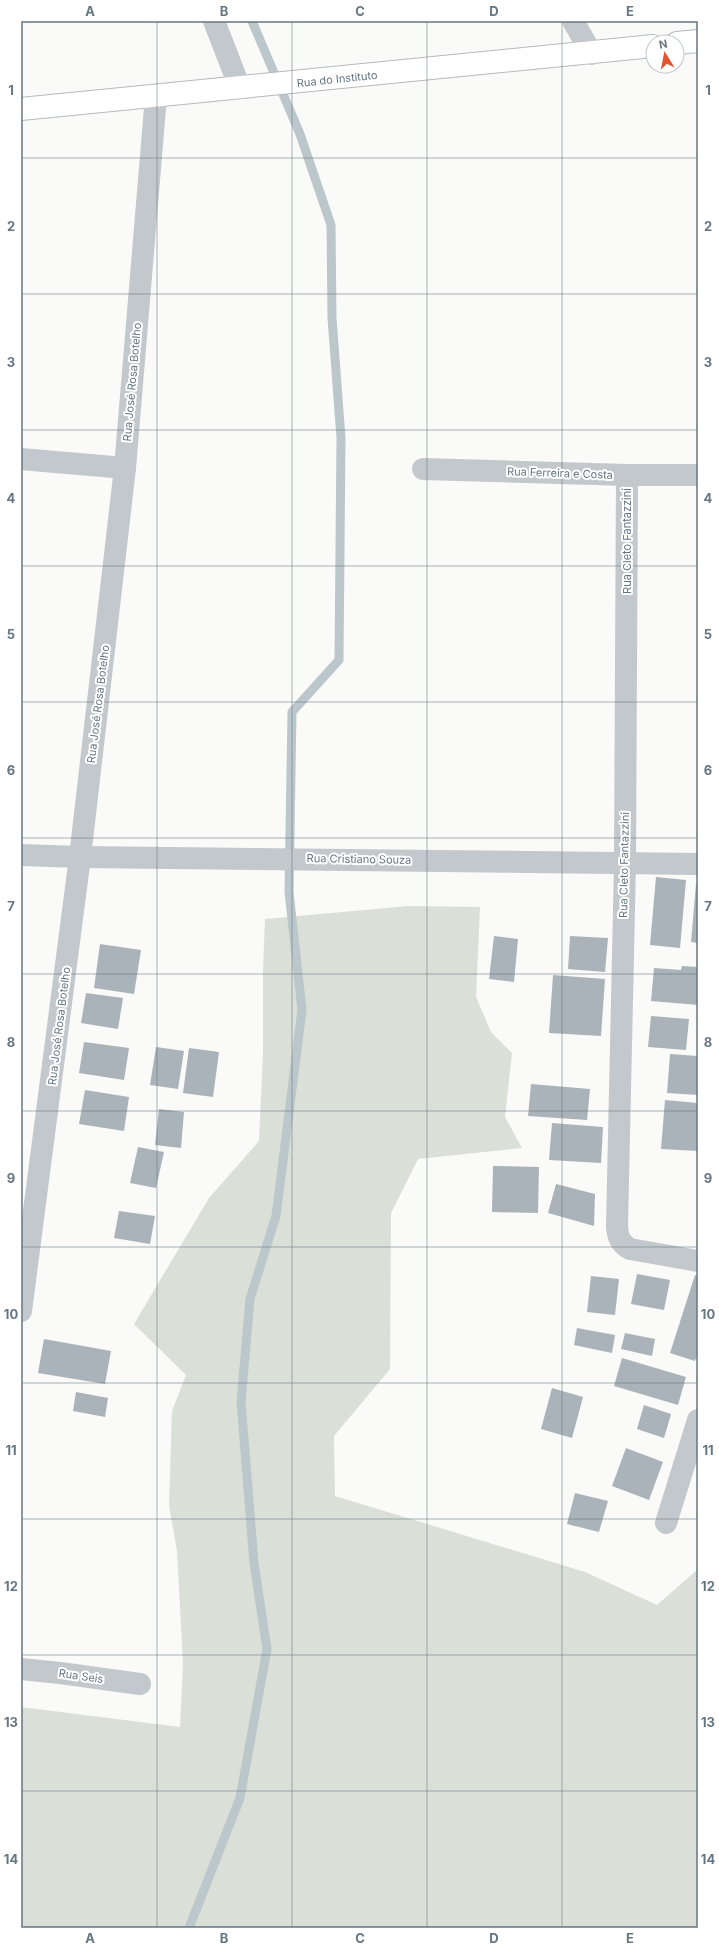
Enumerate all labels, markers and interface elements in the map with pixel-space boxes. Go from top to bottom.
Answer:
text: A [85,3,95,19]
text: B [220,3,229,19]
text: C [355,3,365,19]
text: D [489,3,499,19]
text: E [626,3,634,19]
north arrow [645,34,685,74]
text: N [658,37,669,52]
street label: Rua do Instituto [296,68,378,90]
text: 1 [8,82,14,98]
text: 1 [705,82,711,98]
text: 2 [7,218,15,234]
text: 2 [704,218,712,234]
street label: Rua José Rosa Botelho [120,322,144,442]
text: 3 [7,354,15,370]
text: 3 [704,354,712,370]
street label: Rua Ferreira e Costa [507,464,613,482]
street label: Rua Cleto Fantazzini [620,488,634,594]
text: 4 [7,490,16,506]
text: 4 [704,490,713,506]
text: 5 [7,626,15,642]
text: 5 [704,626,712,642]
street label: Rua José Rosa Botelho [84,644,112,764]
text: 6 [7,762,15,778]
text: 6 [704,762,712,778]
street label: Rua Cleto Fantazzini [616,812,632,918]
street label: Rua Cristiano Souza [307,851,411,867]
text: 7 [7,898,15,914]
text: 7 [704,898,712,914]
street label: Rua José Rosa Botelho [45,966,73,1086]
text: 8 [7,1034,15,1050]
text: 8 [704,1034,712,1050]
text: 9 [7,1170,15,1186]
text: 9 [704,1170,712,1186]
text: 10 [4,1306,18,1322]
text: 10 [701,1306,715,1322]
text: 11 [5,1442,17,1458]
text: 11 [702,1442,714,1458]
text: 12 [4,1578,18,1594]
text: 12 [701,1578,715,1594]
street label: Rua Seis [58,1666,104,1686]
text: 13 [4,1714,18,1730]
text: 13 [701,1714,715,1730]
text: 14 [4,1851,18,1867]
text: 14 [701,1851,715,1867]
text: A [85,1930,95,1946]
text: B [220,1930,229,1946]
text: C [355,1930,365,1946]
text: D [489,1930,499,1946]
text: E [626,1930,634,1946]

